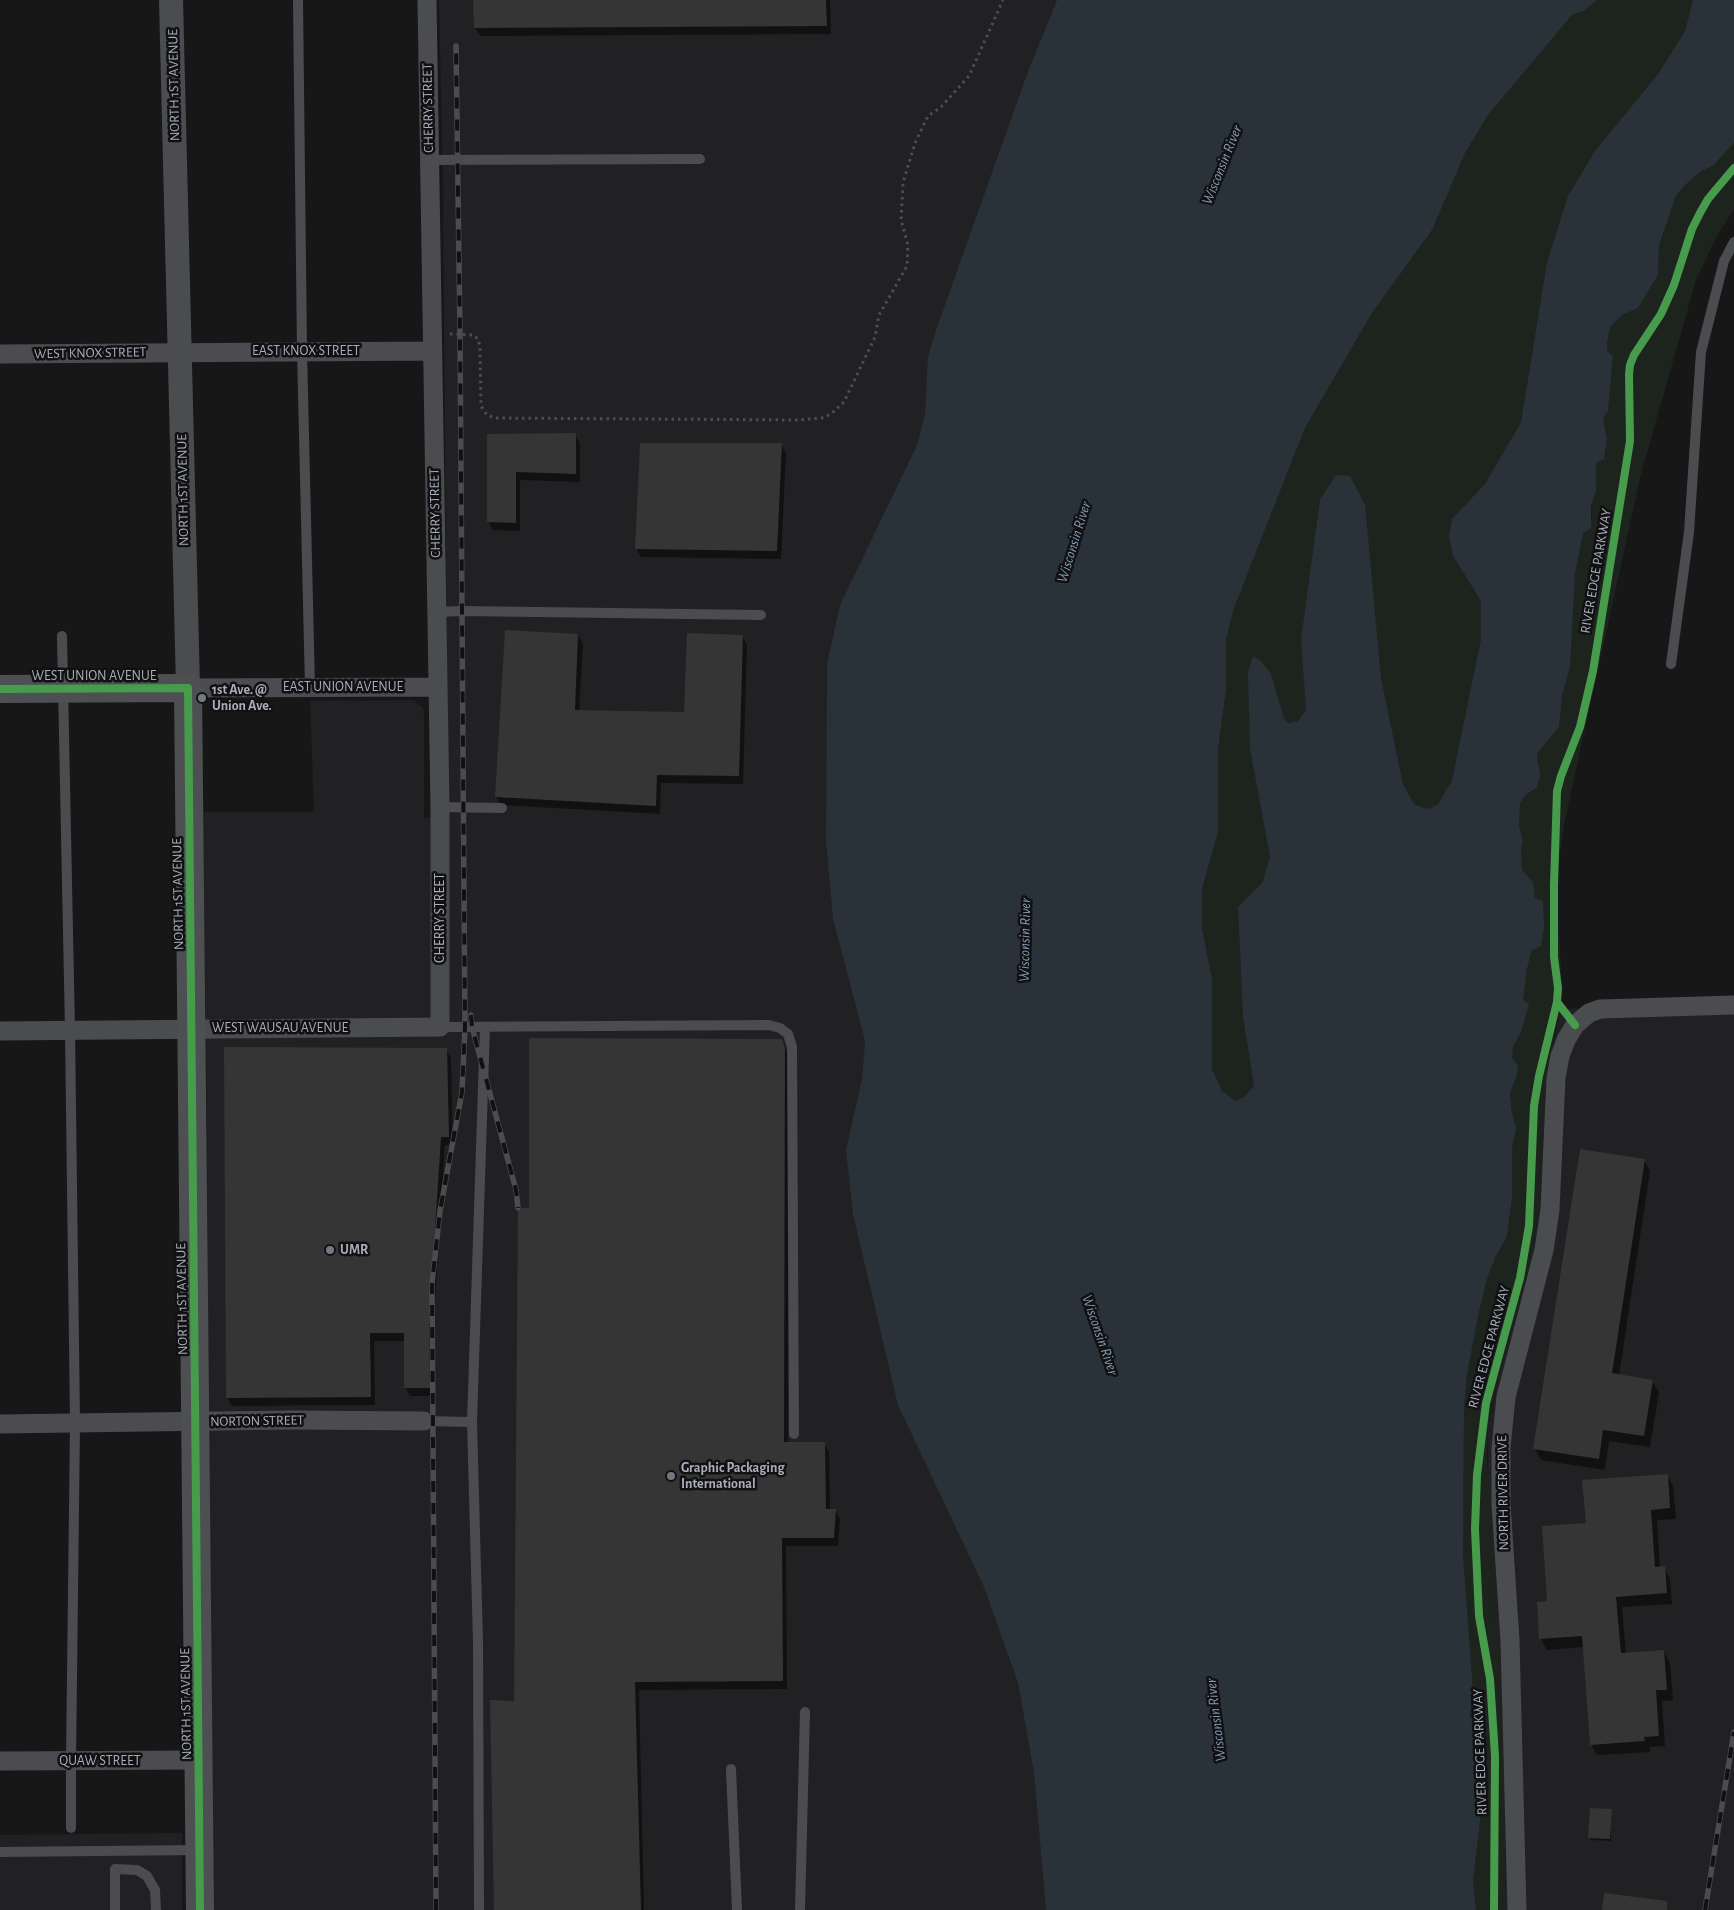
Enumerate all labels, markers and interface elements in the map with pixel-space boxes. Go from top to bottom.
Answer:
street label: NORTH 1ST AVENUE [165,29,183,141]
street label: CHERRY STREET [419,63,437,153]
water label: Wisconsin River [1198,123,1246,207]
street label: EAST KNOX STREET [252,343,360,359]
street label: WEST KNOX STREET [34,344,146,362]
street label: NORTH 1ST AVENUE [174,434,192,546]
street label: CHERRY STREET [426,468,444,558]
water label: Wisconsin River [1053,499,1095,585]
street label: RIVER EDGE PARKWAY [1577,507,1615,635]
street label: WEST UNION AVENUE [32,668,156,684]
street label: EAST UNION AVENUE [283,679,403,695]
place label: 1st Ave. @ Union Ave. [212,682,272,714]
marker: 1st Ave. @ Union Ave. [196,692,208,704]
street label: NORTH 1ST AVENUE [169,838,187,950]
street label: CHERRY STREET [432,873,448,963]
water label: Wisconsin River [1015,898,1035,982]
street label: WEST WAUSAU AVENUE [212,1020,348,1036]
place label: UMR [340,1242,368,1258]
street label: NORTH 1ST AVENUE [173,1243,191,1355]
marker: UMR [324,1244,336,1256]
street label: RIVER EDGE PARKWAY [1465,1284,1513,1410]
water label: Wisconsin River [1078,1292,1122,1378]
street label: NORTON STREET [210,1412,304,1430]
street label: NORTH RIVER DRIVE [1494,1435,1512,1551]
place label: Graphic Packaging International [681,1460,784,1492]
marker: Graphic Packaging International [665,1470,677,1482]
street label: NORTH 1ST AVENUE [177,1648,195,1760]
water label: Wisconsin River [1202,1677,1230,1763]
street label: RIVER EDGE PARKWAY [1469,1689,1491,1815]
street label: QUAW STREET [59,1753,141,1769]

